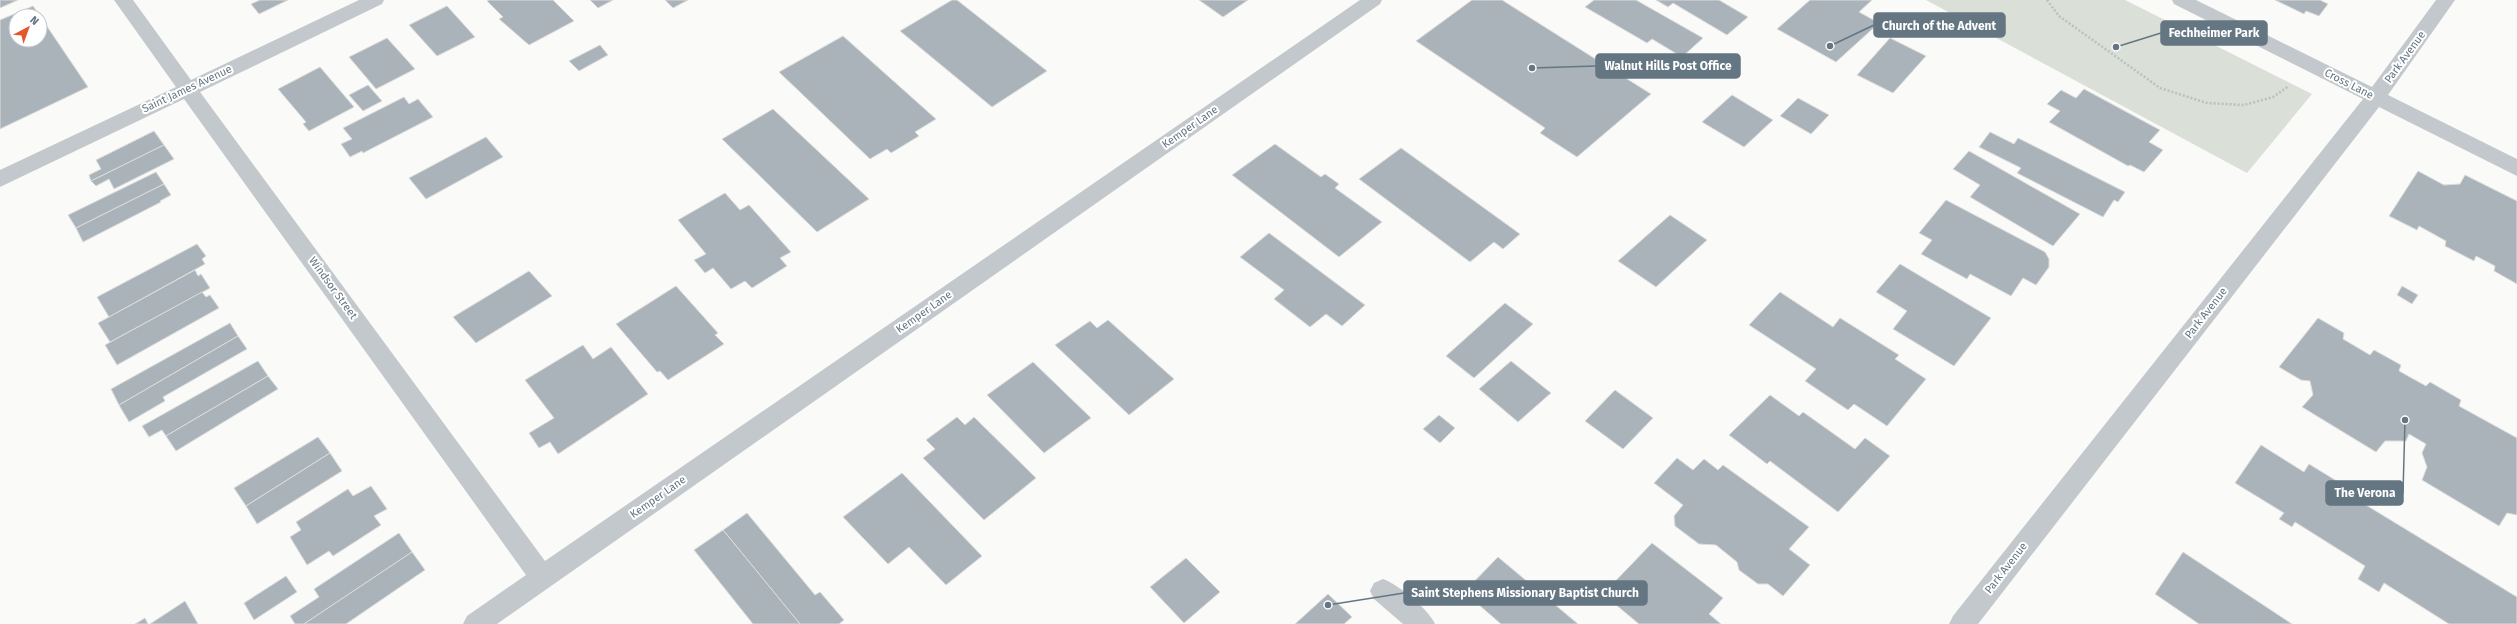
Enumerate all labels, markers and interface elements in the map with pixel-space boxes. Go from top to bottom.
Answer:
north arrow [8,8,48,48]
callout: Church of the Advent [1874,13,2005,37]
text: N [27,14,41,28]
text: Church of the Advent [1882,19,1996,33]
callout: Fechheimer Park [2161,21,2267,45]
text: Fechheimer Park [2169,26,2260,40]
street label: Park Avenue [2382,28,2428,86]
callout: Walnut Hills Post Office [1596,54,1740,78]
text: Walnut Hills Post Office [1604,59,1732,73]
street label: Saint James Avenue [140,62,234,116]
street label: Cross Lane [2322,66,2376,102]
street label: Kemper Lane [1160,103,1220,151]
street label: Windsor Street [306,254,360,322]
street label: Park Avenue [2182,285,2230,341]
street label: Kemper Lane [894,288,954,336]
street label: Kemper Lane [628,473,688,521]
callout: The Verona [2326,481,2403,505]
text: The Verona [2335,486,2396,500]
street label: Park Avenue [1982,540,2030,596]
callout: Saint Stephens Missionary Baptist Church [1404,581,1647,605]
text: Saint Stephens Missionary Baptist Church [1411,586,1639,600]

